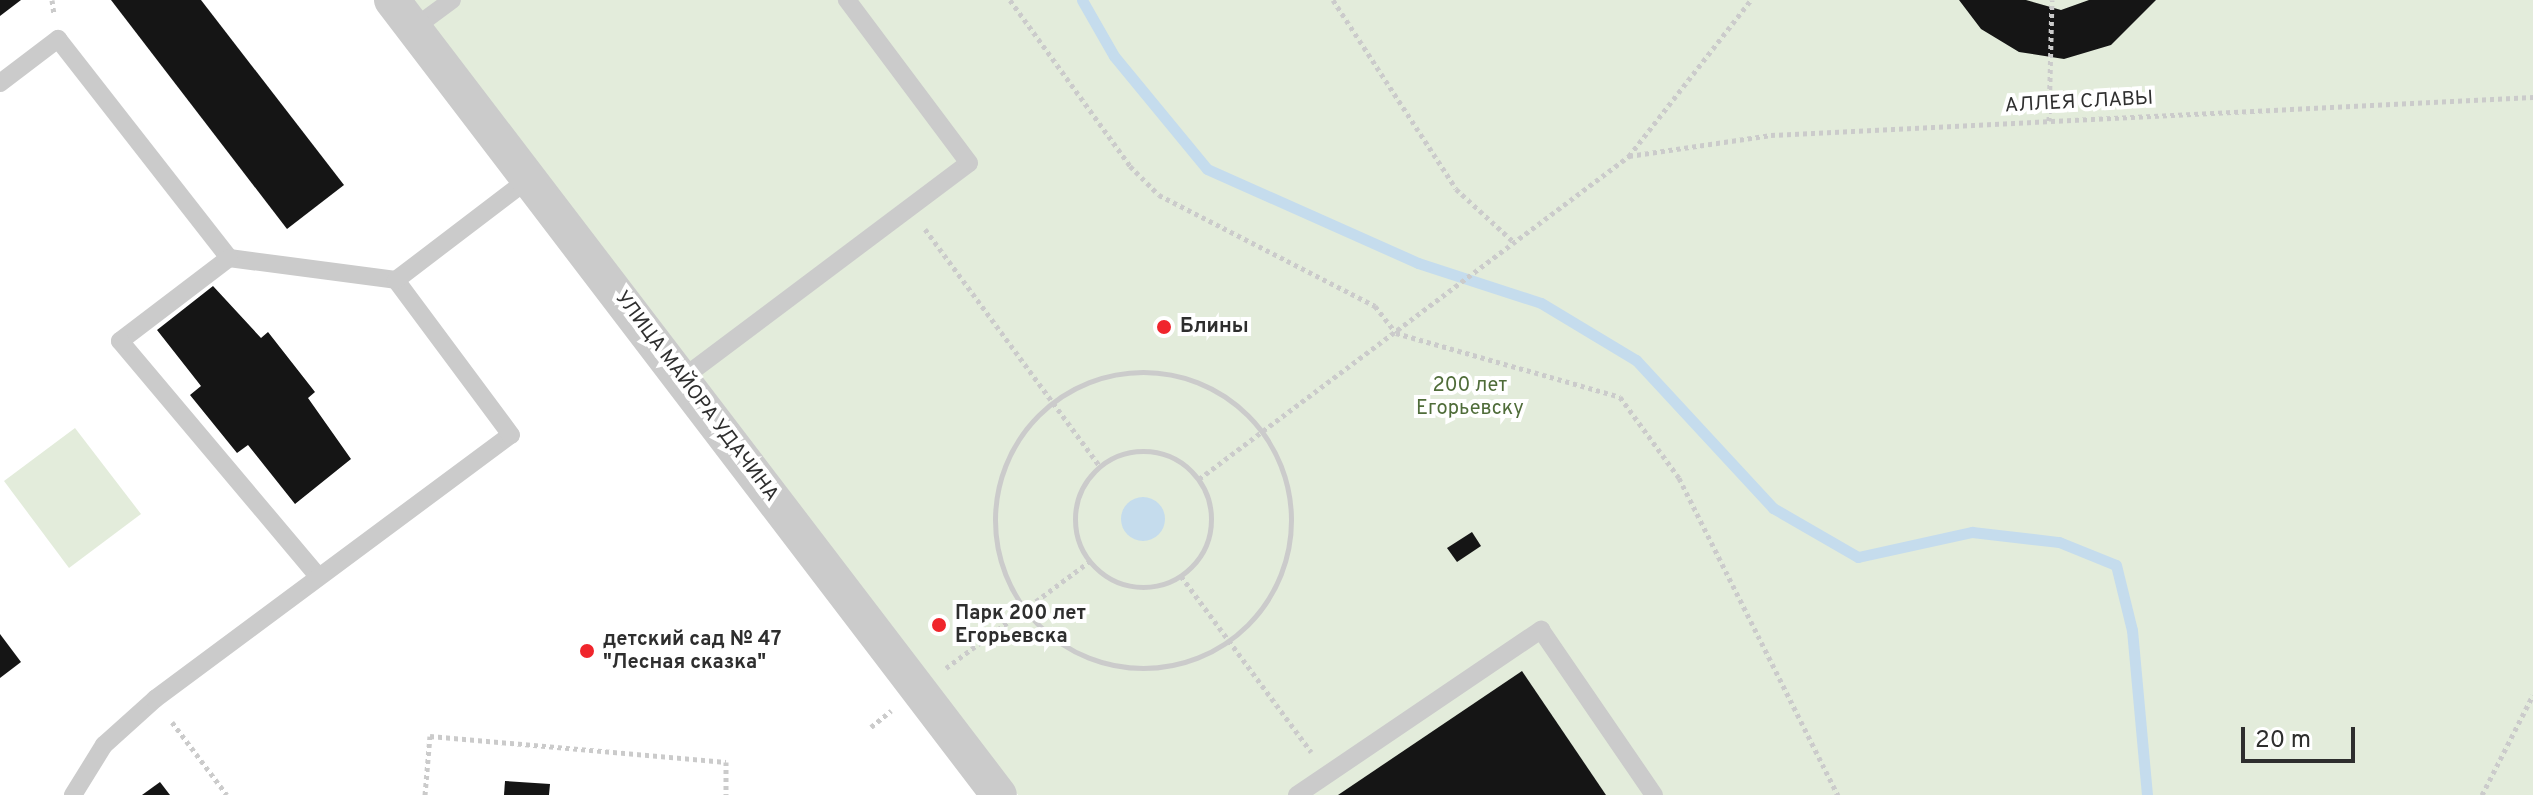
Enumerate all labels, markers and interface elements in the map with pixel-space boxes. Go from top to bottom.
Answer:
street label: АЛЛЕЯ СЛАВЫ [2004,87,2154,119]
street label: УЛИЦА МАЙОРА УДАЧИНА [609,287,783,507]
place label: Блины [1180,315,1249,339]
marker: Блины [1155,318,1173,336]
park label: 200 лет Егорьевску [1416,374,1524,421]
place label: Парк 200 лет Егорьевска [955,602,1086,649]
marker: Парк 200 лет Егорьевска [930,616,948,634]
place label: детский сад № 47 "Лесная сказка" [603,628,781,675]
marker: детский сад № 47 "Лесная сказка" [578,642,596,660]
scale bar [2245,711,2359,761]
text: 20 m [2255,726,2311,756]

